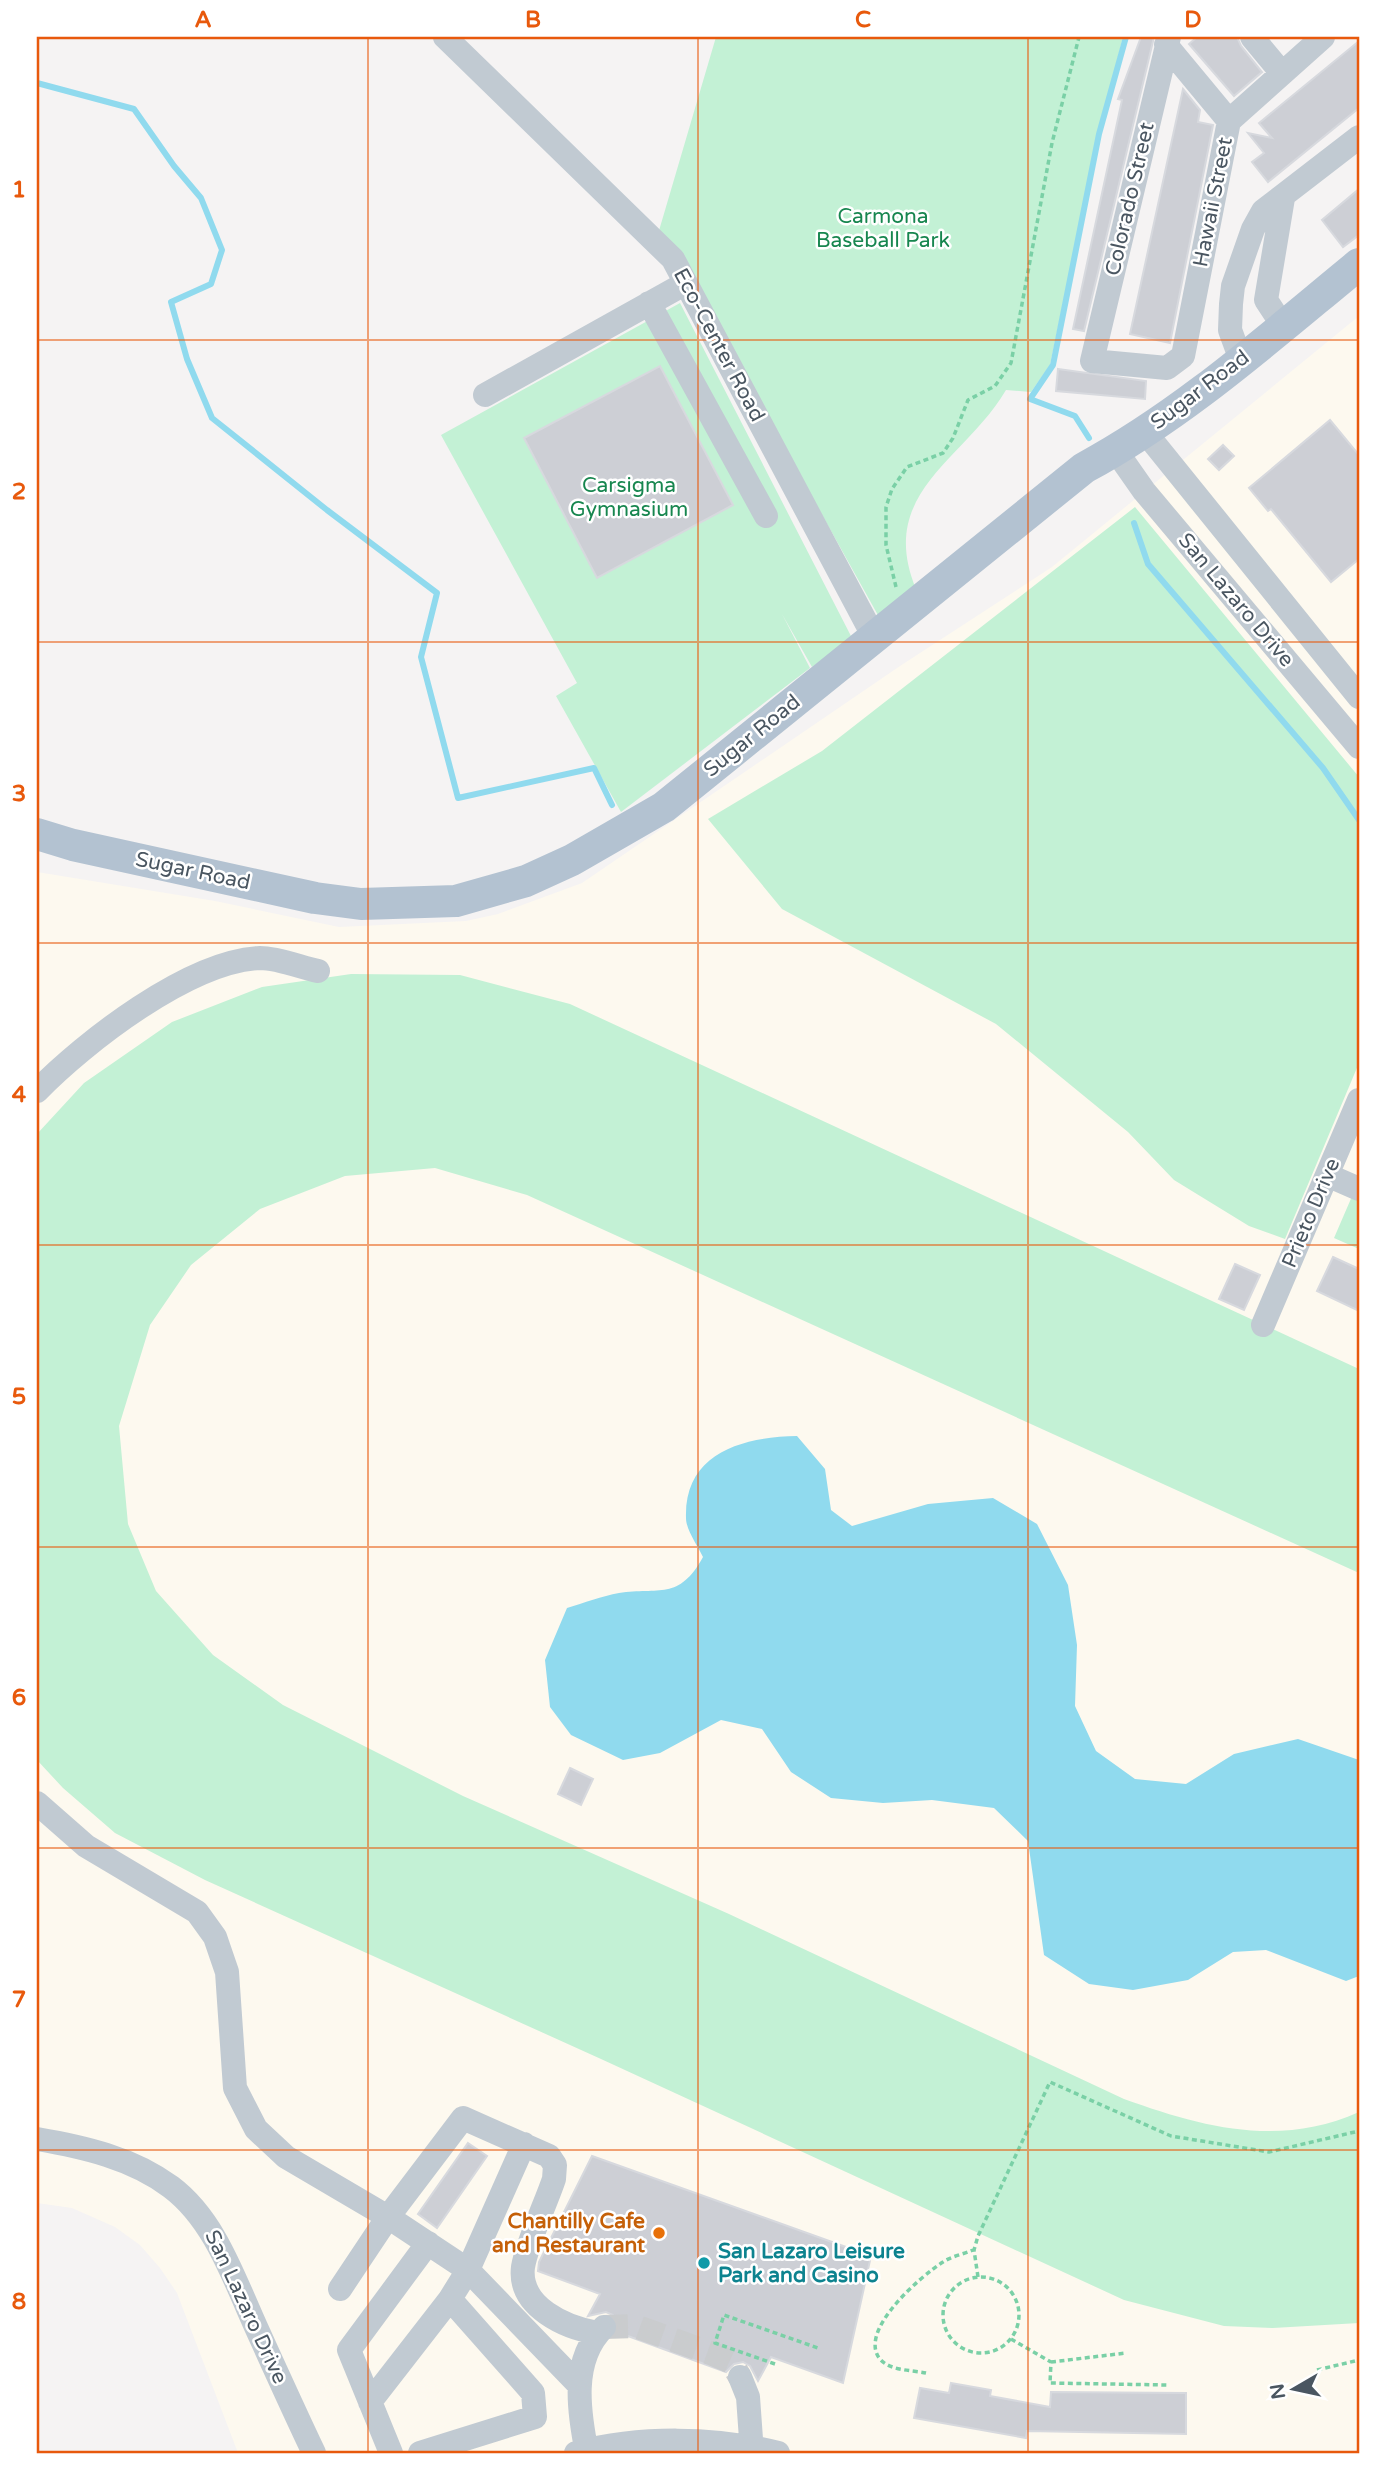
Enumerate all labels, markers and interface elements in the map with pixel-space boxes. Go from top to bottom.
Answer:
text: A [194,6,212,34]
text: B [525,6,541,34]
text: C [855,6,871,34]
text: D [1184,6,1202,34]
street label: Colorado Street [1100,120,1160,278]
street label: Hawaii Street [1188,135,1238,269]
text: 1 [12,176,26,204]
park label: Carmona Baseball Park [816,204,950,253]
street label: Eco-Center Road [668,264,770,426]
street label: Sugar Road [1146,345,1254,435]
park label: Carsigma Gymnasium [570,473,688,522]
text: 2 [12,478,26,506]
street label: San Lazaro Drive [1173,528,1299,672]
street label: Sugar Road [699,690,805,782]
text: 3 [12,780,26,808]
street label: Sugar Road [133,847,253,895]
text: 4 [12,1081,27,1109]
street label: Prieto Drive [1277,1154,1345,1272]
text: 5 [12,1383,26,1411]
text: 6 [12,1684,26,1712]
text: 7 [12,1986,26,2014]
place label: Chantilly Cafe and Restaurant [492,2209,645,2258]
marker: Chantilly Cafe and Restaurant [651,2225,667,2241]
street label: San Lazaro Drive [199,2226,293,2388]
place label: San Lazaro Leisure Park and Casino [718,2239,905,2288]
marker: San Lazaro Leisure Park and Casino [696,2255,712,2271]
text: 8 [12,2288,26,2316]
north arrow [1260,2354,1330,2424]
text: N [1266,2382,1290,2401]

